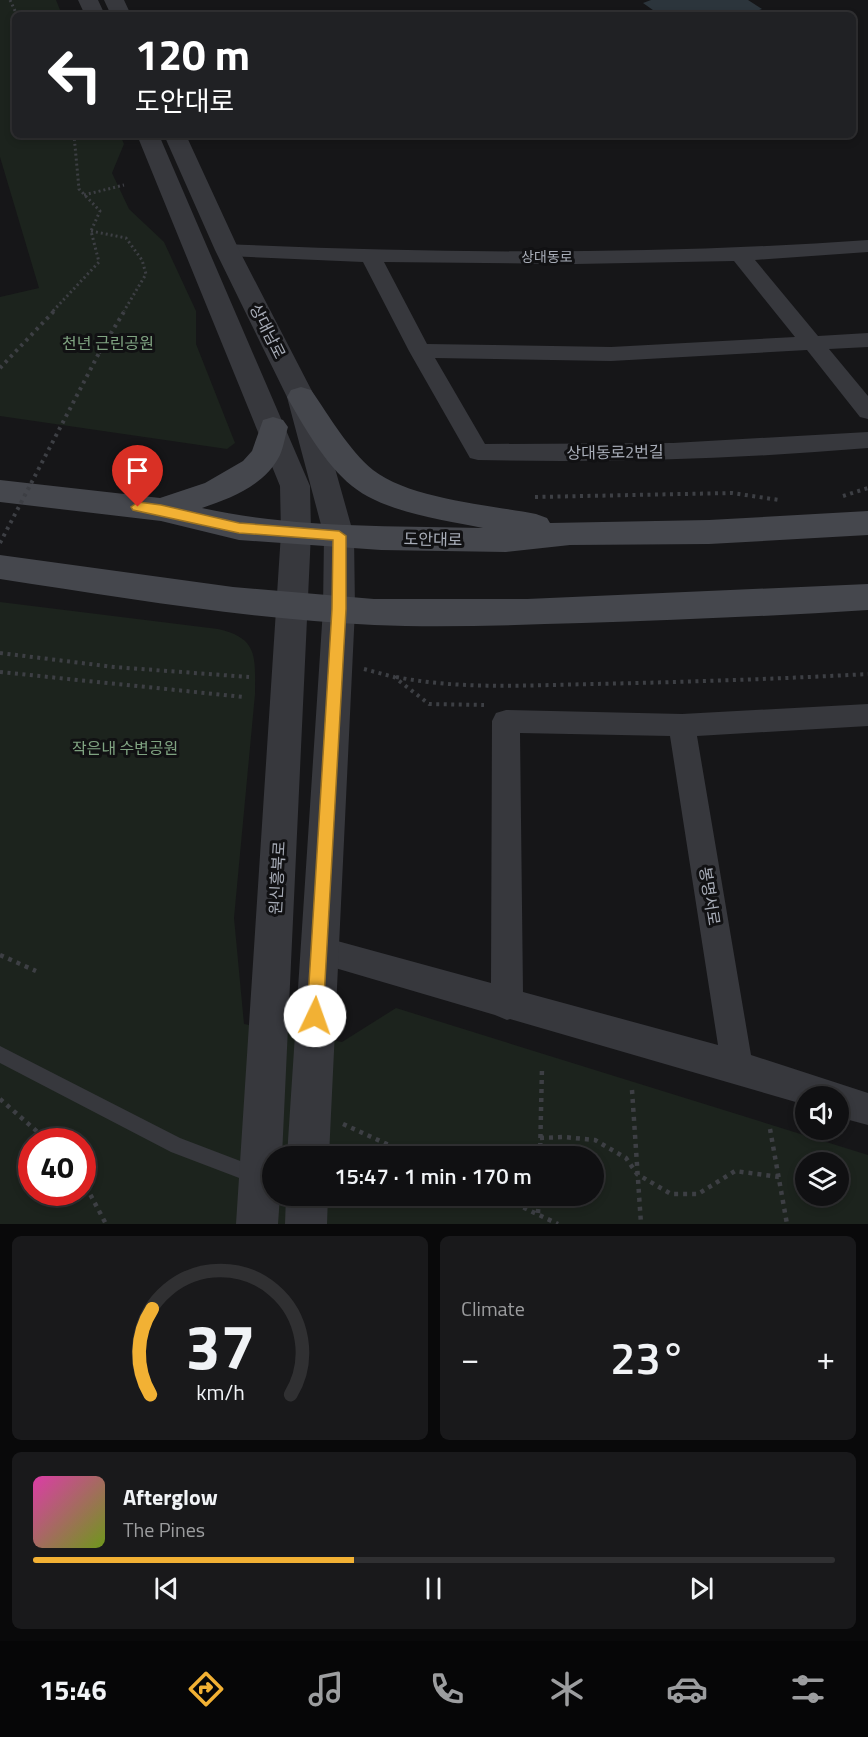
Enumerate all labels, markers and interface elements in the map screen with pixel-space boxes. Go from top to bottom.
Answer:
text: 120 m [135,22,250,86]
icon: left [36,36,114,114]
text: 도안대로 [135,80,234,121]
street label: 상대동로 [521,246,573,267]
street label: 상대남로 [244,299,292,363]
park label: 천년 근린공원 [62,331,154,355]
street label: 상대동로2번길 [566,439,664,465]
pin [112,445,163,507]
icon: arrive [121,454,154,487]
street label: 도안대로 [403,526,463,552]
park label: 작은내 수변공원 [72,736,178,760]
street label: 원신흥북로 [263,840,291,915]
street label: 봉명서로 [694,865,727,927]
position arrow [283,984,347,1048]
map controls [795,1086,849,1206]
button: sound [795,1086,849,1140]
speed limit sign: 40 [18,1128,96,1206]
button: layers [795,1152,849,1206]
text: 15:47 · 1 min · 170 m [334,1159,532,1193]
text: Climate [461,1293,525,1324]
text: 37 [185,1298,255,1393]
text: 23° [610,1323,686,1391]
text: − [461,1333,479,1383]
text: + [817,1333,835,1383]
text: km/h [196,1376,244,1408]
text: Afterglow [123,1480,218,1514]
text: The Pines [123,1514,205,1545]
icon: previous [150,1572,183,1605]
icon: pause [417,1572,450,1605]
icon: next [685,1572,718,1605]
icon: directions [185,1668,227,1710]
icon: music [305,1668,347,1710]
icon: phone [426,1668,468,1710]
icon: climate [546,1668,588,1710]
icon: car [666,1668,708,1710]
icon: filters [787,1668,829,1710]
text: 15:46 [39,1669,107,1710]

